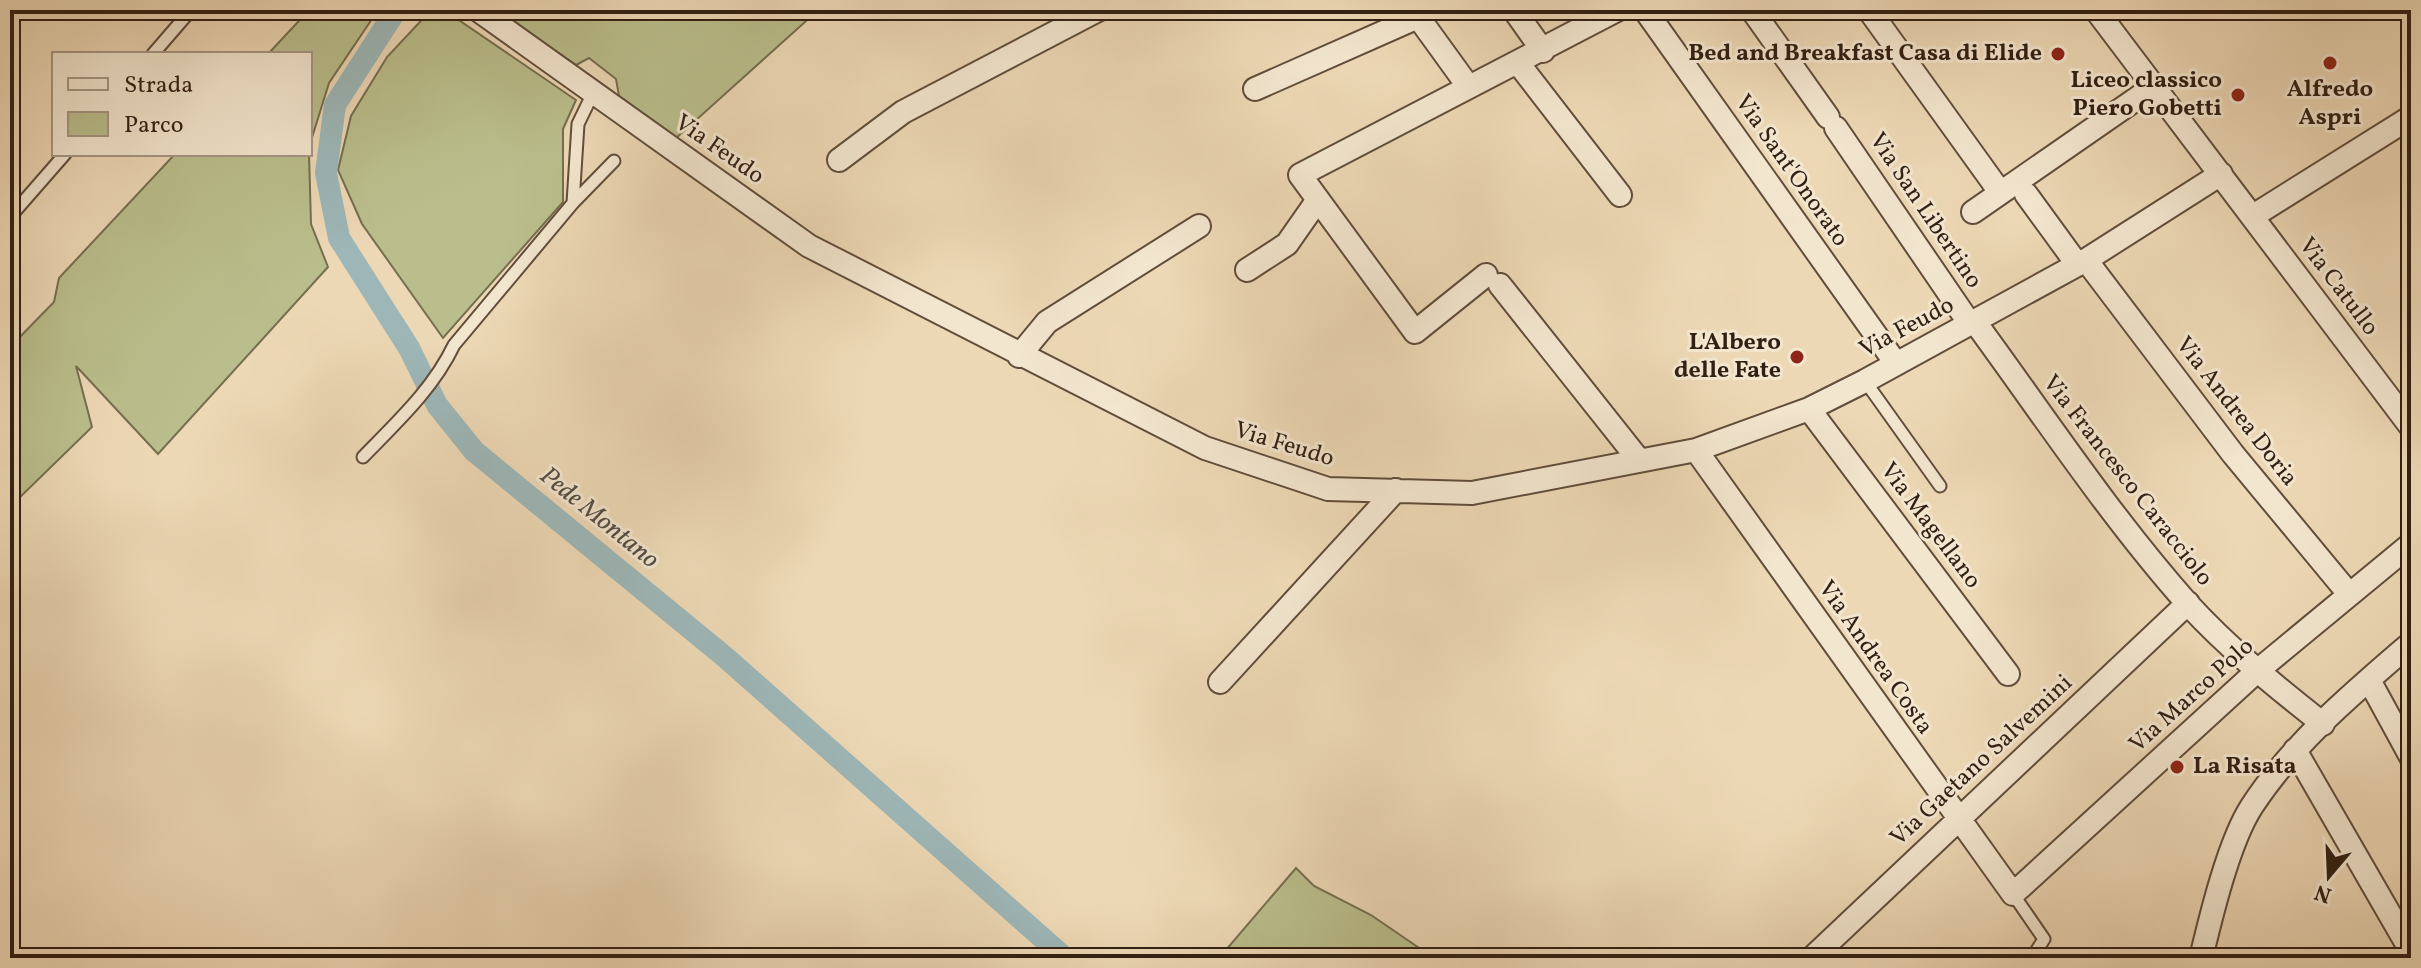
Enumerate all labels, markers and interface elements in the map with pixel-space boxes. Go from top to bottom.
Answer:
place label: Bed and Breakfast Casa di Elide [1688,37,2042,71]
marker: Bed and Breakfast Casa di Elide [2049,45,2067,63]
legend [52,52,312,156]
marker: Alfredo Aspri [2321,54,2339,72]
place label: Liceo classico Piero Gobetti [2070,64,2222,126]
text: Strada [124,69,193,103]
place label: Alfredo Aspri [2287,73,2373,135]
marker: Liceo classico Piero Gobetti [2229,86,2247,104]
street label: Via Sant'Onorato [1726,88,1856,254]
street label: Via Feudo [667,107,771,193]
text: Parco [124,109,183,143]
street label: Via San Libertino [1860,126,1990,296]
street label: Via Catullo [2290,231,2386,343]
street label: Via Feudo [1854,289,1960,367]
place label: L'Albero delle Fate [1674,326,1781,388]
street label: Via Andrea Doria [2167,330,2305,494]
marker: L'Albero delle Fate [1788,348,1806,366]
street label: Via Francesco Caracciolo [2034,368,2220,594]
street label: Via Feudo [1230,414,1338,476]
street label: Via Magellano [1871,456,1989,596]
water label: Pede Montano [531,459,667,578]
street label: Via Andrea Costa [1809,574,1941,742]
street label: Via Marco Polo [2122,631,2262,761]
street label: Via Gaetano Salvemini [1883,667,2081,855]
place label: La Risata [2193,750,2297,784]
marker: La Risata [2168,758,2186,776]
north arrow [2289,836,2369,916]
text: N [2311,875,2336,910]

